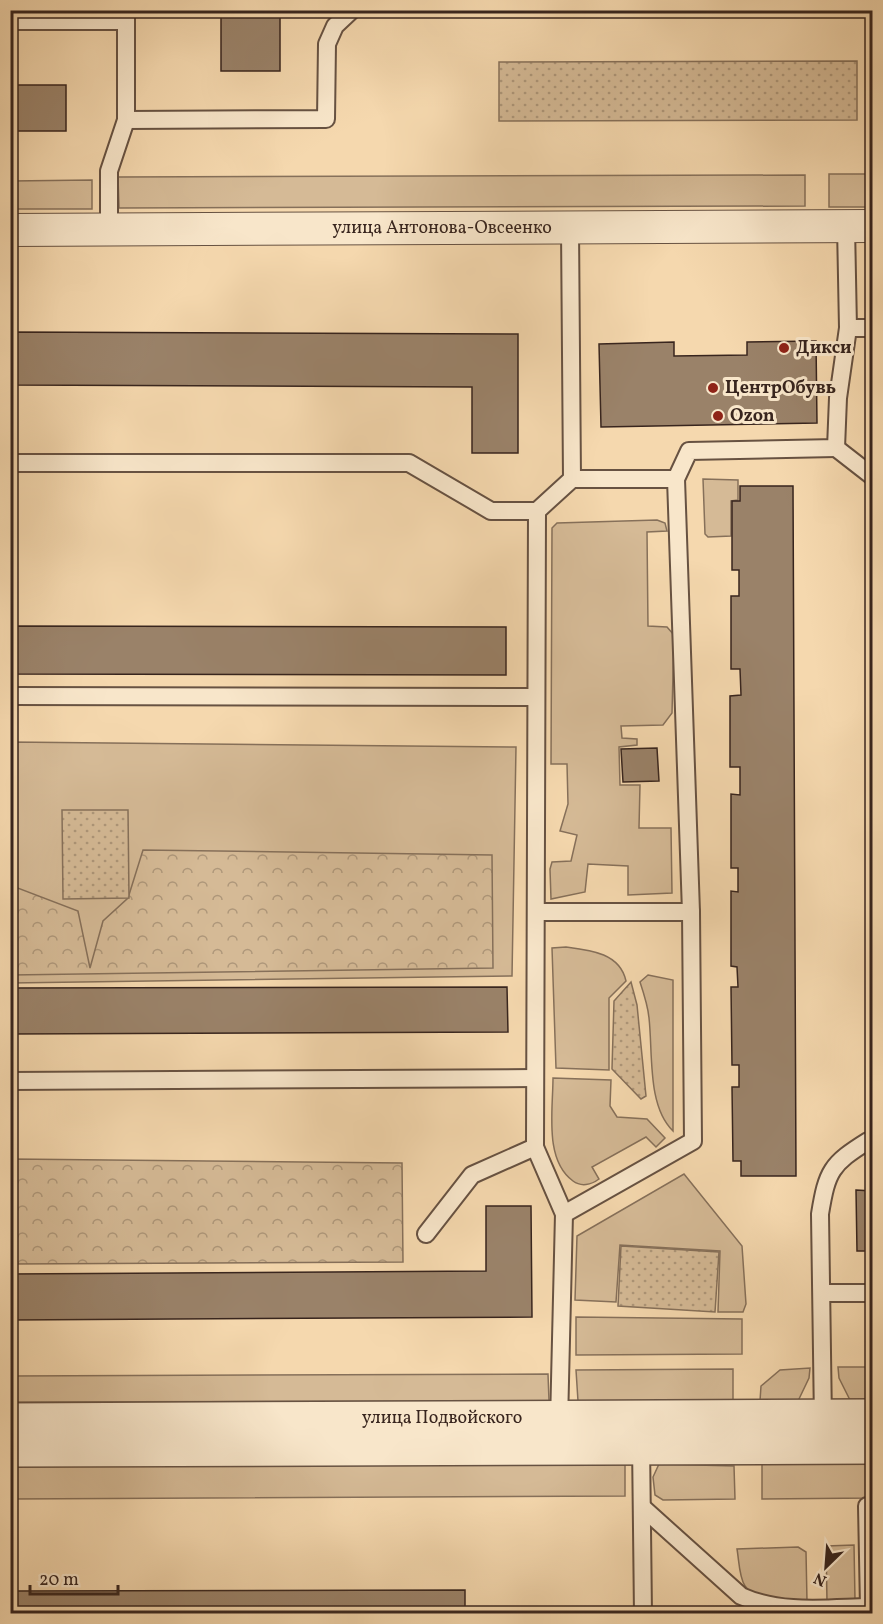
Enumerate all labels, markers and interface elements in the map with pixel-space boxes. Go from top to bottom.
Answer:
street label: улица Антонова-Овсеенко [332,216,552,241]
place label: Дикси [796,336,852,361]
marker: Дикси [777,341,791,355]
place label: ЦентрОбувь [725,376,836,401]
marker: ЦентрОбувь [706,381,720,395]
place label: Ozon [730,404,775,429]
marker: Ozon [711,409,725,423]
street label: улица Подвойского [362,1406,522,1431]
north arrow [796,1537,856,1597]
scale bar [30,1558,118,1596]
text: N [810,1566,830,1591]
text: 20 m [39,1568,79,1593]

